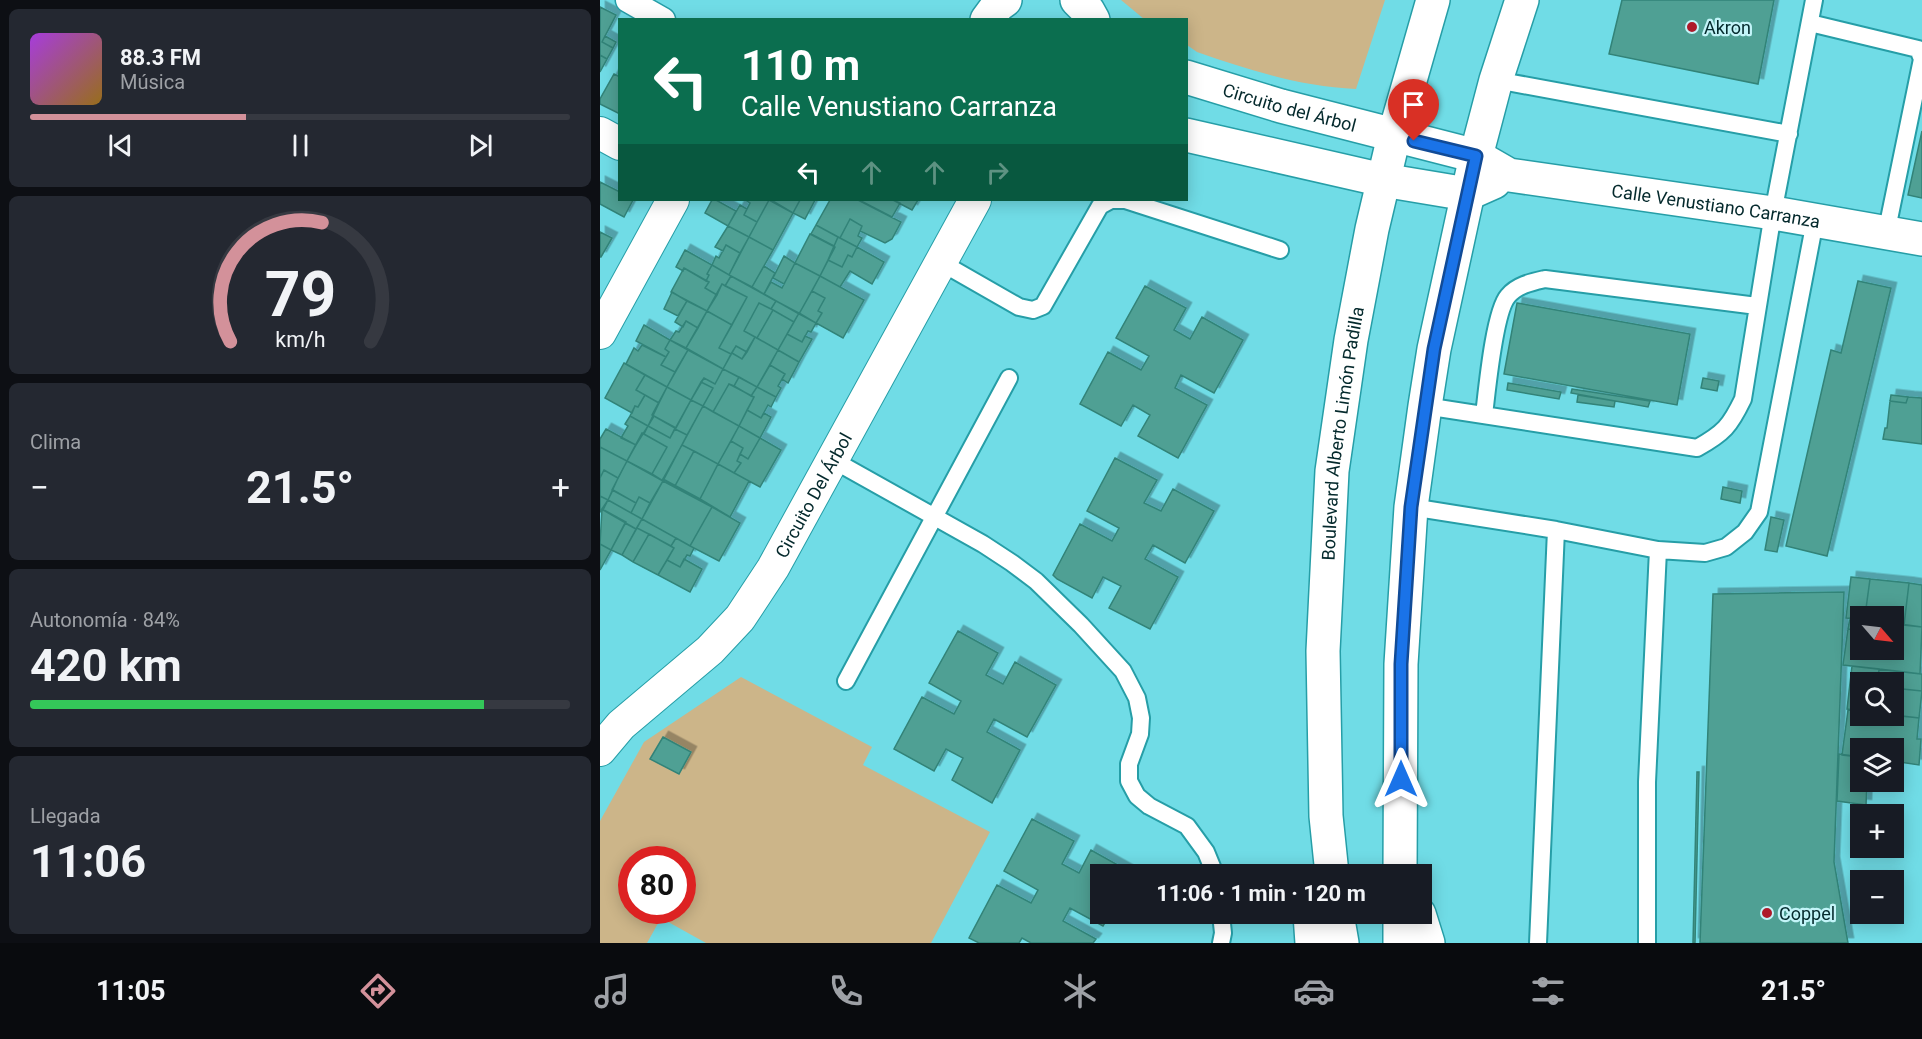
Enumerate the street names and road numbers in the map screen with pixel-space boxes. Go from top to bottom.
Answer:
street label: Circuito del Árbol [1221,78,1359,135]
street label: Calle Venustiano Carranza [1610,179,1822,232]
street label: Boulevard Alberto Limón Padilla [1317,305,1368,561]
street label: Circuito Del Árbol [770,429,856,561]

